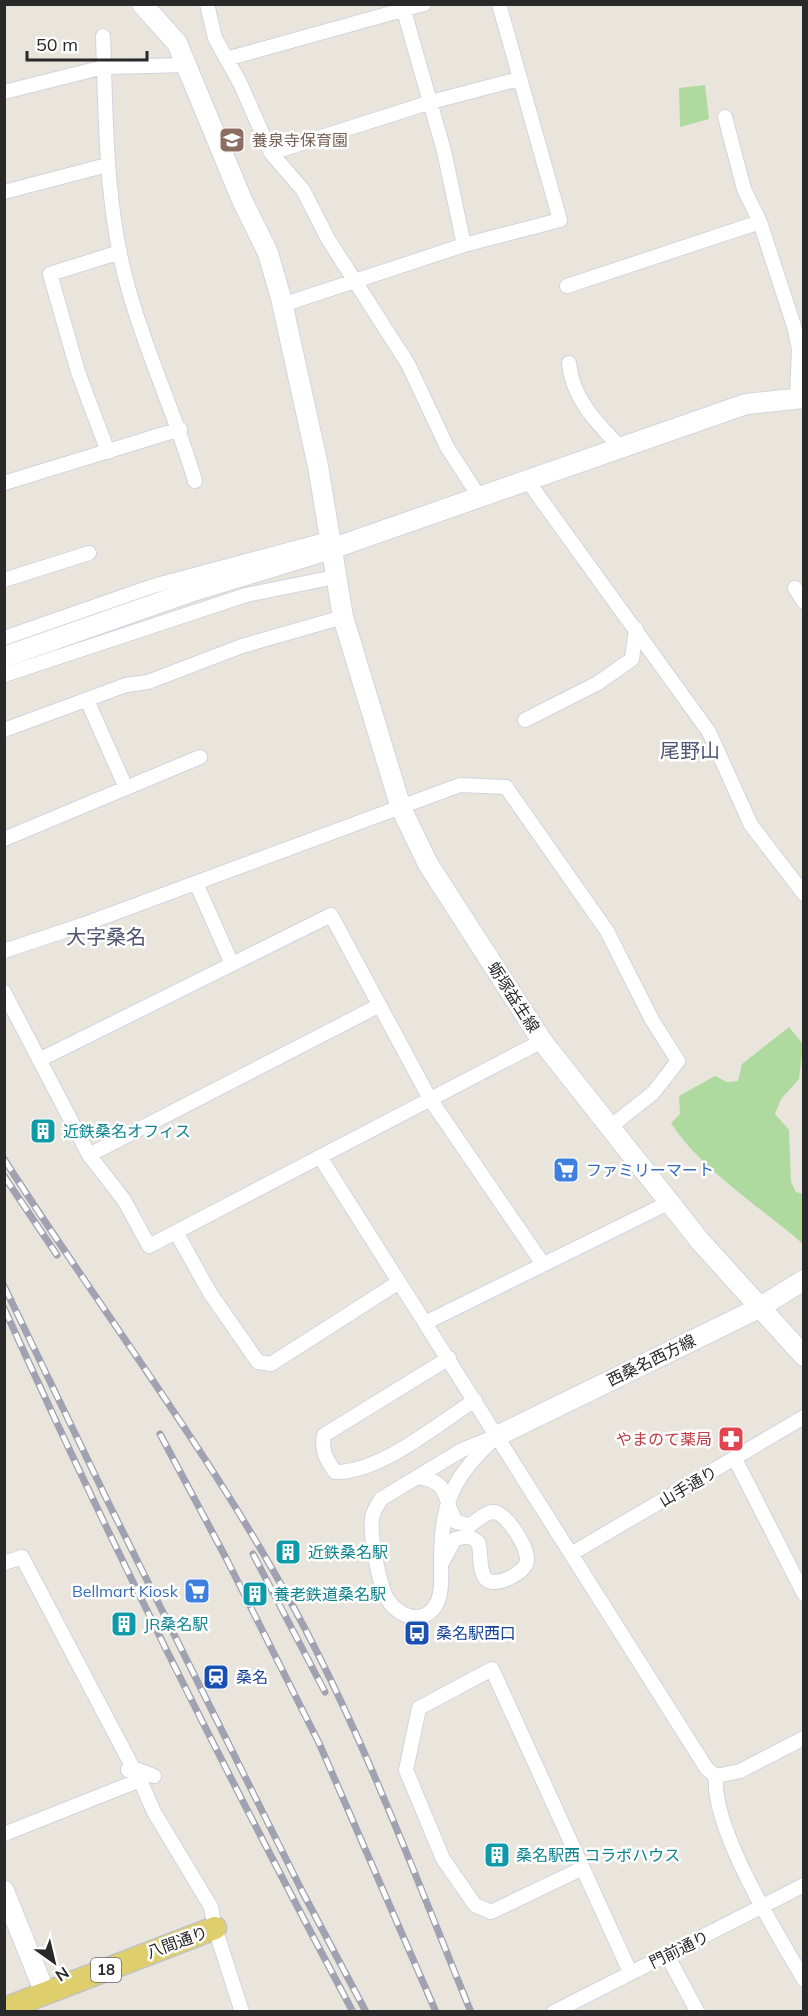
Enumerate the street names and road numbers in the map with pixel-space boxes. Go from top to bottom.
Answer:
street label: 蛎塚益生線 [484,958,544,1036]
street label: 西桑名西方線 [603,1330,699,1390]
street label: 山手通り [655,1461,721,1511]
street label: 八間通り [144,1922,210,1962]
street label: 門前通り [646,1926,712,1972]
road number: 18 [91,1958,121,1982]

